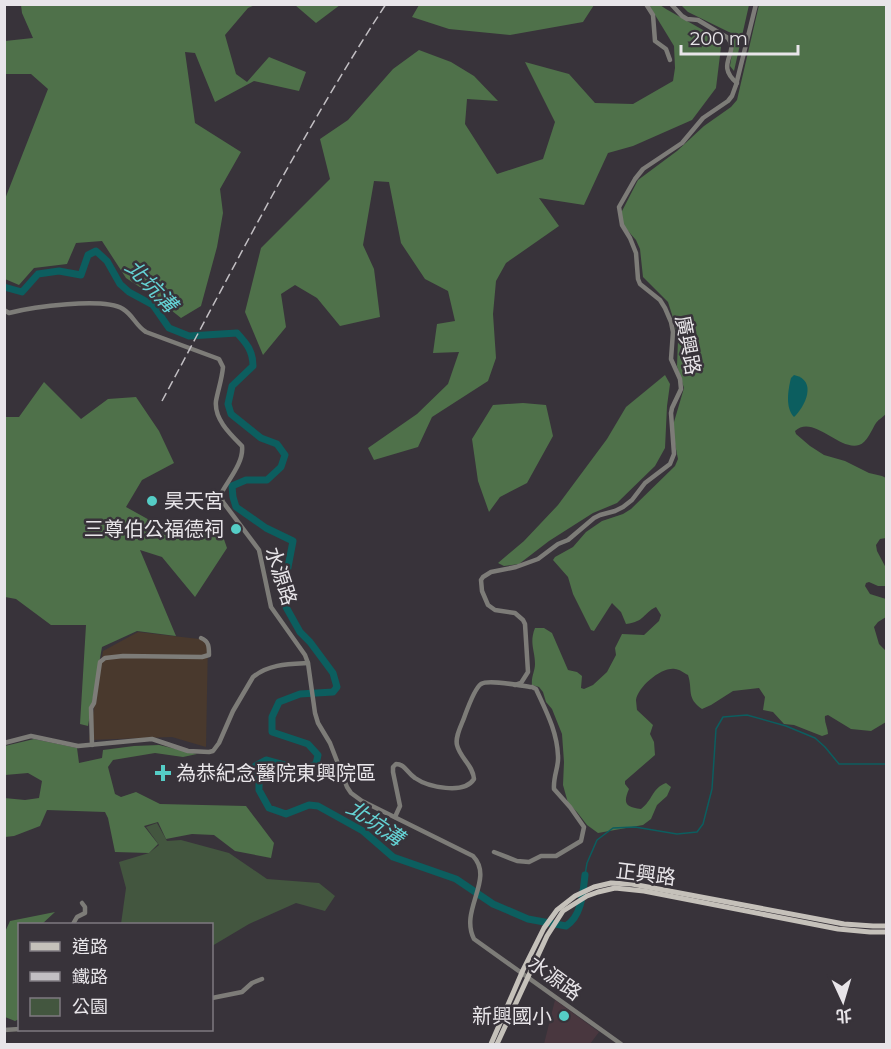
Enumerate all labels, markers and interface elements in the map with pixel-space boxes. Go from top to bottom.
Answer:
scale bar [681,18,798,56]
text: 200 m [690,28,748,50]
water label: 北坑溝 [120,254,184,319]
street label: 廣興路 [670,313,706,377]
place label: 昊天宮 [164,489,224,513]
marker: 昊天宮 [145,494,159,508]
place label: 三尊伯公福德祠 [84,517,224,541]
marker: 三尊伯公福德祠 [229,522,243,536]
street label: 水源路 [260,544,302,608]
place label: 為恭紀念醫院東興院區 [176,761,376,785]
marker: 為恭紀念醫院東興院區 [154,764,172,782]
water label: 北坑溝 [342,795,411,852]
street label: 正興路 [615,858,677,890]
legend [18,923,213,1031]
text: 道路 [72,936,108,958]
street label: 水源路 [524,951,586,1005]
text: 鐵路 [72,966,108,988]
north arrow [813,971,873,1031]
text: 公園 [72,996,108,1018]
place label: 新興國小 [472,1004,552,1028]
text: 北 [835,1005,853,1026]
marker: 新興國小 [557,1009,571,1023]

